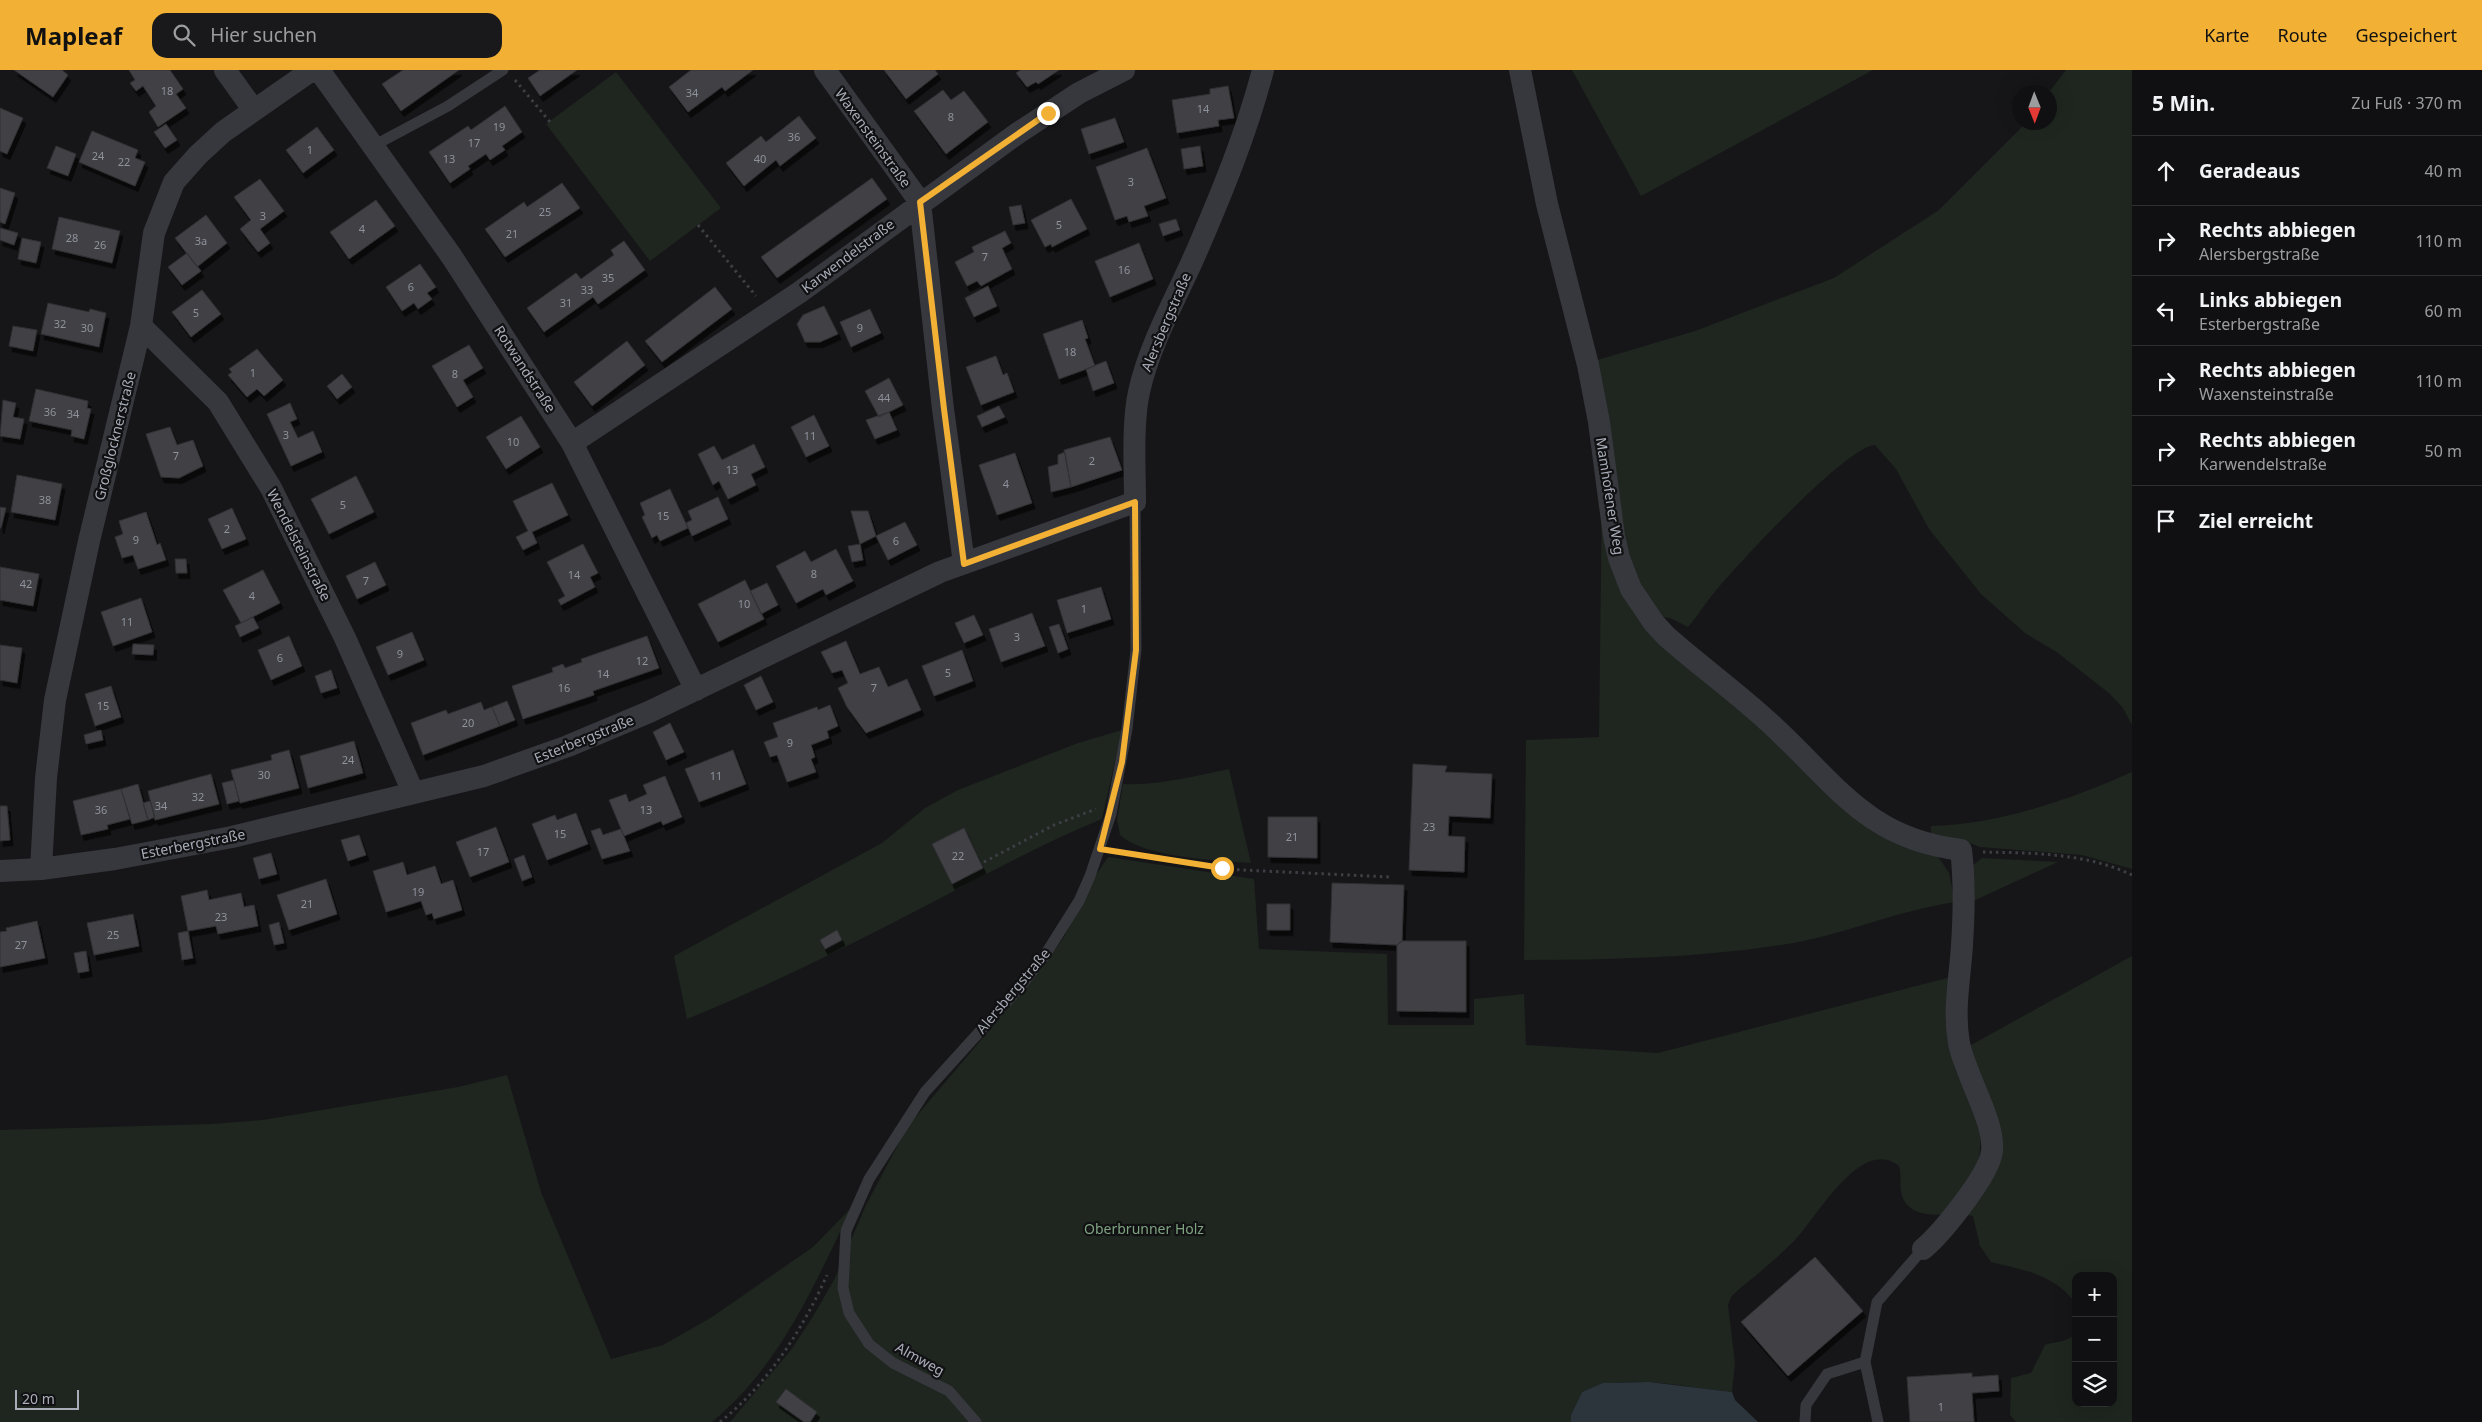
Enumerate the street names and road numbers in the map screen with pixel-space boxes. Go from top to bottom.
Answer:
street label: Waxensteinstraße [831,84,916,191]
street label: Karwendelstraße [797,214,898,297]
street label: Alersbergstraße [1136,269,1195,374]
street label: Rotwandstraße [490,322,561,416]
street label: Großglocknerstraße [89,369,140,502]
street label: Mamhofener Weg [1592,436,1629,556]
street label: Wendelsteinstraße [263,486,336,604]
street label: Esterbergstraße [531,710,637,767]
street label: Esterbergstraße [139,824,247,863]
street label: Alersbergstraße [971,944,1054,1037]
street label: Almweg [892,1337,948,1380]

